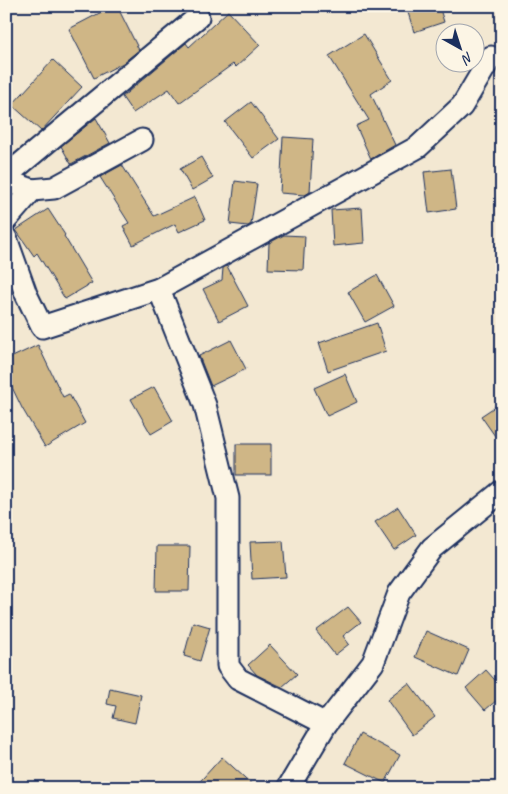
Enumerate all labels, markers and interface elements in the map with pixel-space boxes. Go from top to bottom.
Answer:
north arrow [436,22,486,72]
text: N [457,48,477,69]

